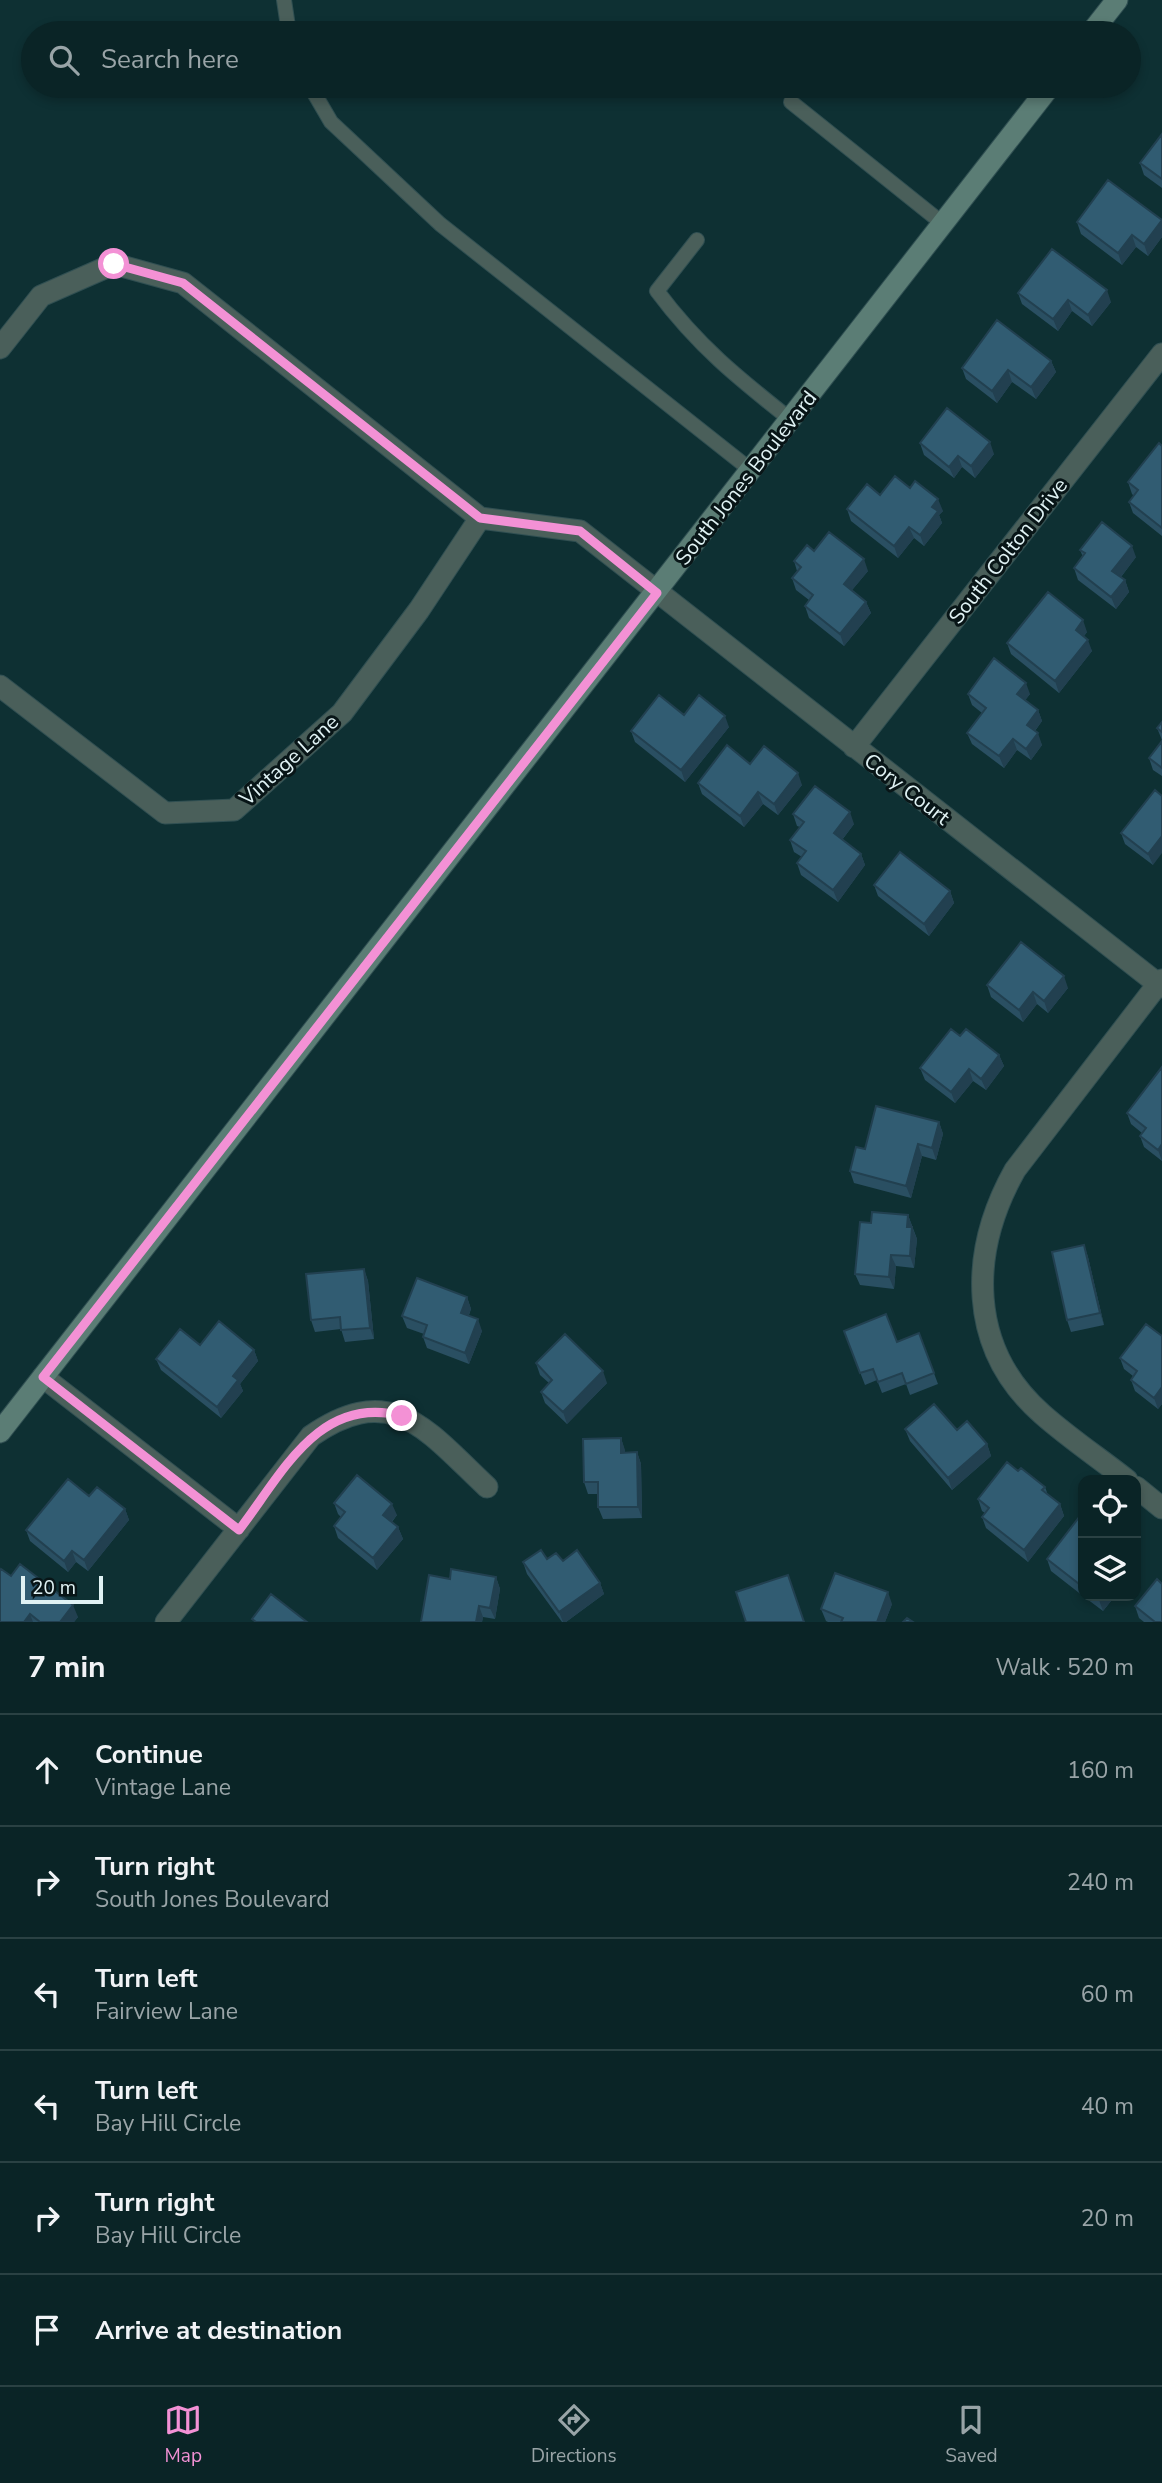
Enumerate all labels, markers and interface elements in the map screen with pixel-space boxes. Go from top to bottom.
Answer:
search box [21,21,1141,98]
icon: search [45,41,83,79]
text: Search here [101,42,239,77]
route start [98,248,129,279]
street label: South Jones Boulevard [669,385,823,571]
street label: South Colton Drive [942,472,1074,630]
street label: Vintage Lane [233,708,345,813]
street label: Cory Court [858,747,956,832]
route end [386,1400,417,1431]
map controls [1078,1475,1141,1601]
button: locate [1078,1475,1141,1538]
button: layers [1078,1538,1141,1601]
scale bar [21,1573,103,1605]
text: 20 m [32,1575,76,1601]
text: 7 min [28,1647,106,1688]
text: Walk · 520 m [995,1652,1134,1683]
text: Continue [95,1737,203,1772]
icon: ahead [28,1751,66,1789]
text: 160 m [1067,1755,1134,1786]
text: Vintage Lane [95,1772,231,1803]
text: Turn right [95,1849,214,1884]
icon: right [28,1863,66,1901]
text: 240 m [1067,1867,1134,1898]
text: South Jones Boulevard [95,1884,330,1915]
text: Turn left [95,1961,198,1996]
icon: left [28,1975,66,2013]
text: 60 m [1081,1979,1134,2010]
text: Fairview Lane [95,1996,238,2027]
text: Turn left [95,2073,198,2108]
icon: left [28,2087,66,2125]
text: 40 m [1081,2091,1134,2122]
text: Bay Hill Circle [95,2108,241,2139]
text: Turn right [95,2185,214,2220]
icon: right [28,2199,66,2237]
text: 20 m [1081,2203,1134,2234]
text: Bay Hill Circle [95,2220,241,2251]
icon: arrive [28,2311,66,2349]
text: Arrive at destination [95,2313,342,2348]
tab: Map [164,2401,202,2469]
tab: Directions [531,2401,617,2469]
tab: Saved [945,2401,998,2469]

